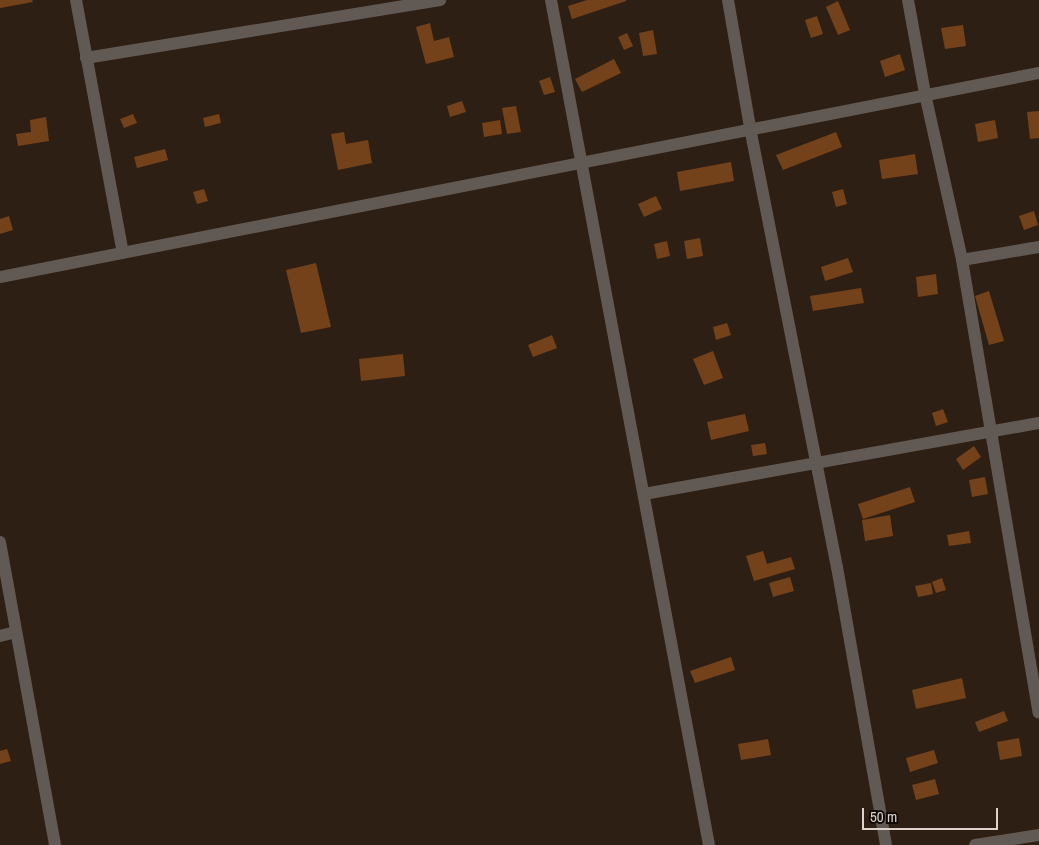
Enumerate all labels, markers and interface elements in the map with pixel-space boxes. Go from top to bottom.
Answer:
scale bar [864,798,1000,830]
text: 50 m [870,806,897,827]

